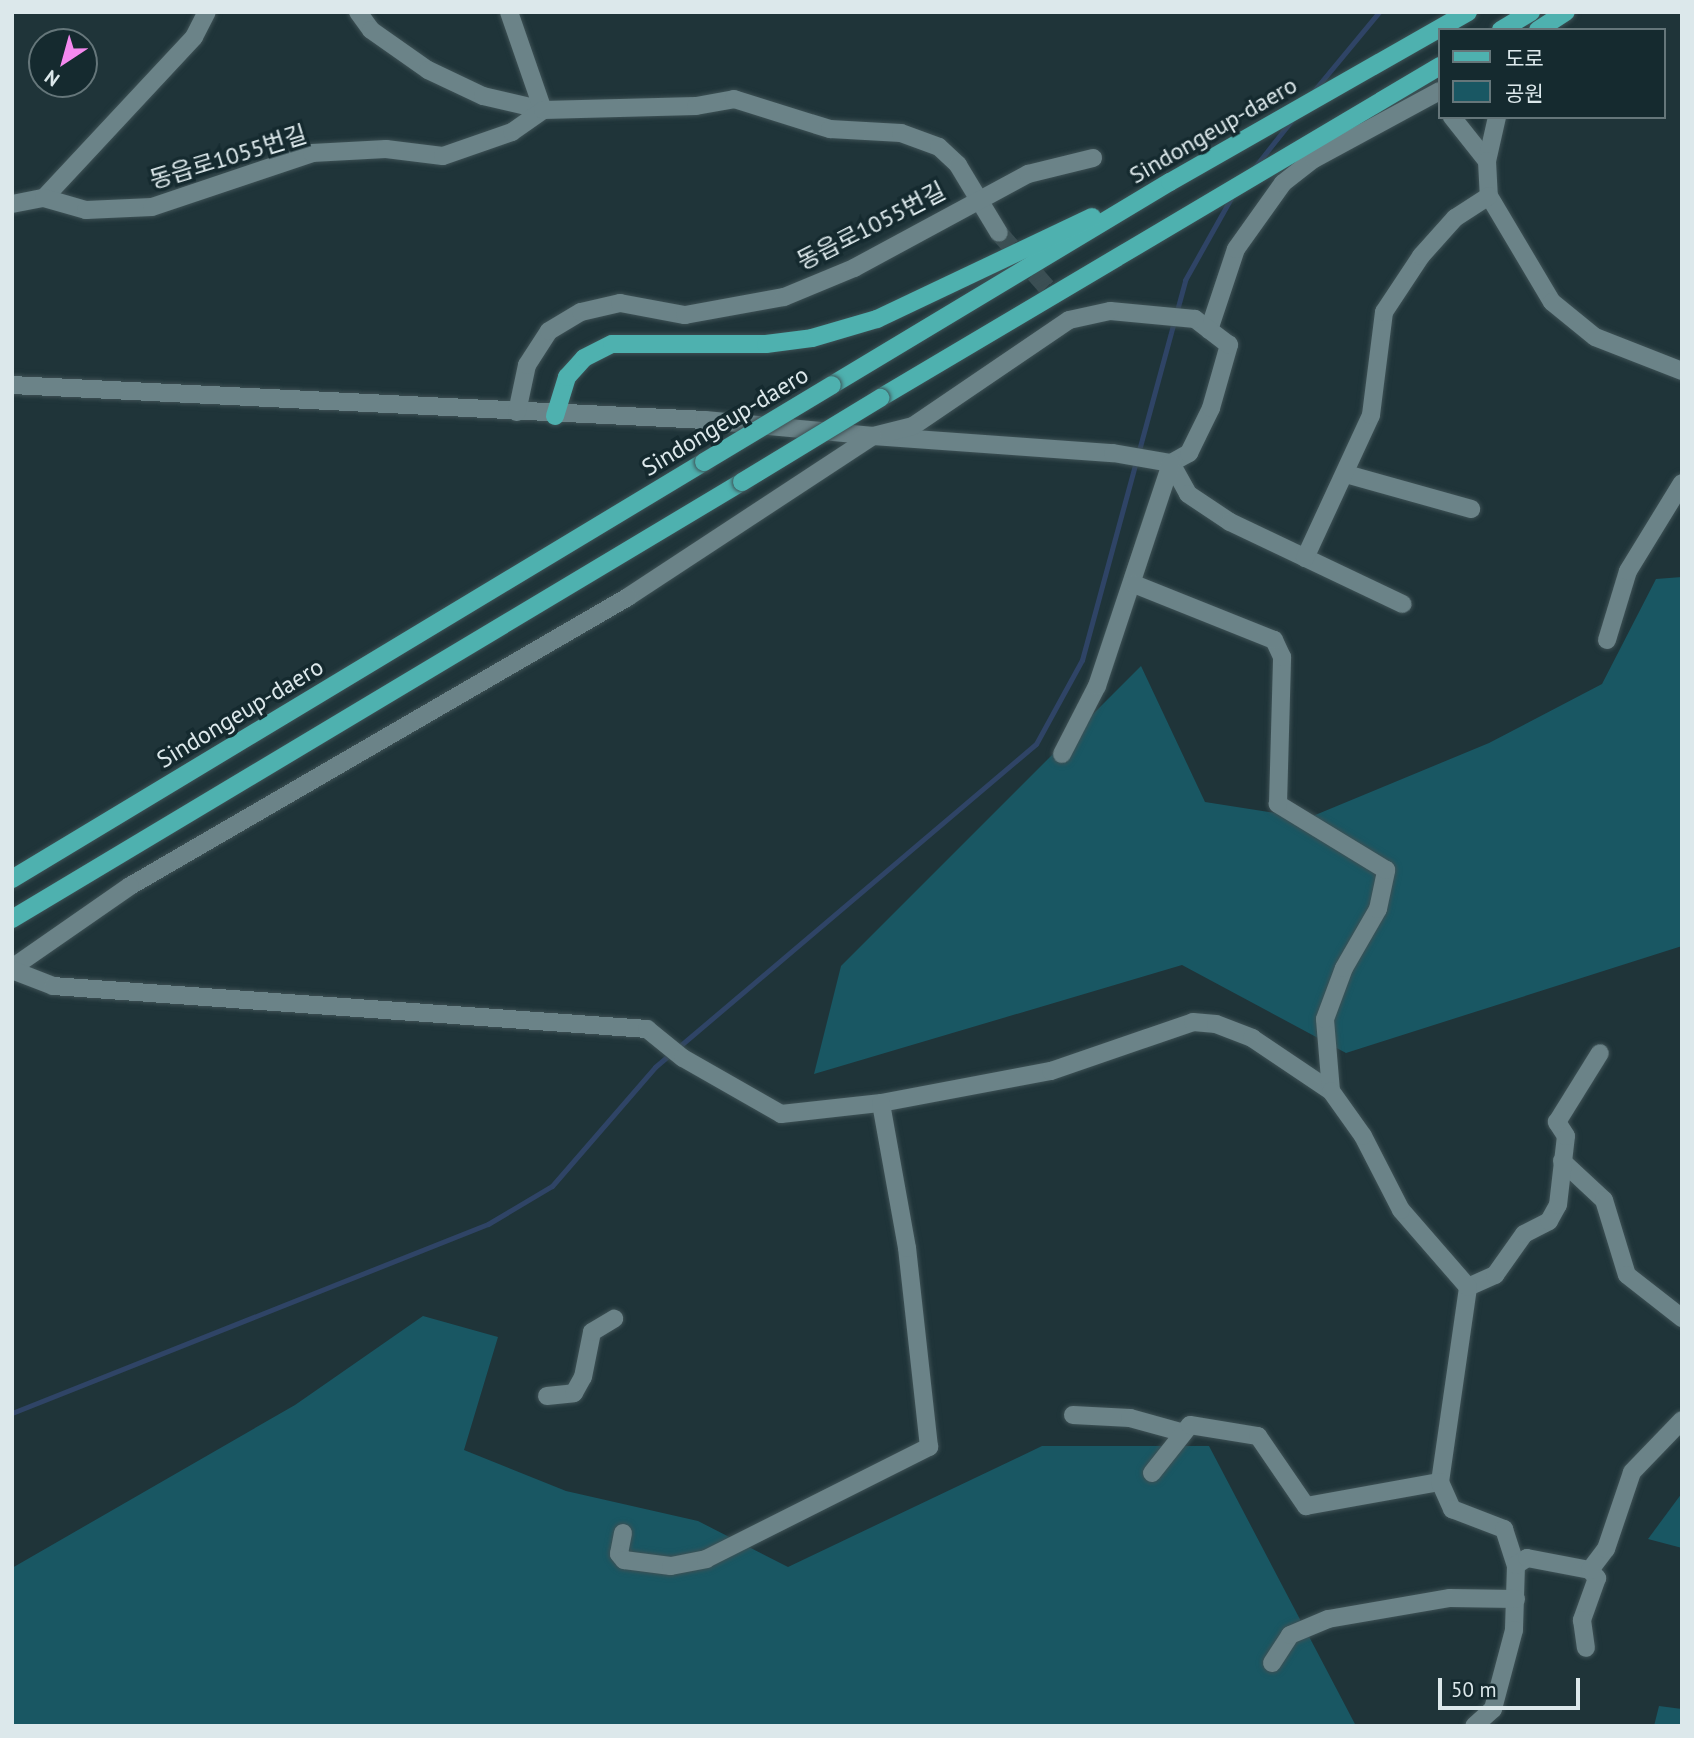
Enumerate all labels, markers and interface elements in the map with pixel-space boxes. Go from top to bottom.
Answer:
north arrow [28,28,98,98]
legend [1438,28,1666,119]
text: 도로 [1505,45,1544,72]
text: N [40,65,64,92]
street label: Sindongeup-daero [1124,70,1302,190]
text: 공원 [1505,80,1544,107]
street label: 동읍로1055번길 [146,119,310,195]
street label: 동읍로1055번길 [792,176,950,276]
street label: Sindongeup-daero [637,360,813,482]
street label: Sindongeup-daero [152,652,328,774]
scale bar [1442,1664,1584,1708]
text: 50 m [1451,1676,1497,1703]

